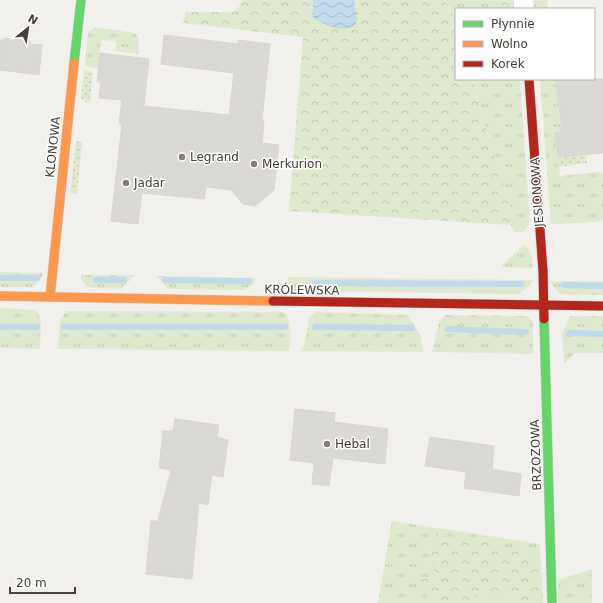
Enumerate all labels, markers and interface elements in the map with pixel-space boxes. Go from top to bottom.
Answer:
north arrow [8,8,48,48]
legend [455,8,595,80]
text: N [26,12,40,28]
text: Płynnie [491,17,535,31]
text: Wolno [491,37,528,51]
text: Korek [491,57,525,71]
street label: KLONOWA [43,115,63,178]
place label: Legrand [190,150,239,164]
marker: Legrand [177,152,187,162]
street label: JESIONOWA [528,156,546,228]
place label: Merkurion [262,157,322,171]
marker: Merkurion [249,159,259,169]
place label: Jadar [133,176,165,190]
marker: Jadar [121,178,131,188]
street label: KRÓLEWSKA [264,281,341,298]
street label: BRZOZOWA [528,418,544,491]
place label: Hebal [335,437,370,451]
marker: Hebal [322,439,332,449]
scale bar [10,569,75,595]
text: 20 m [16,576,47,590]

